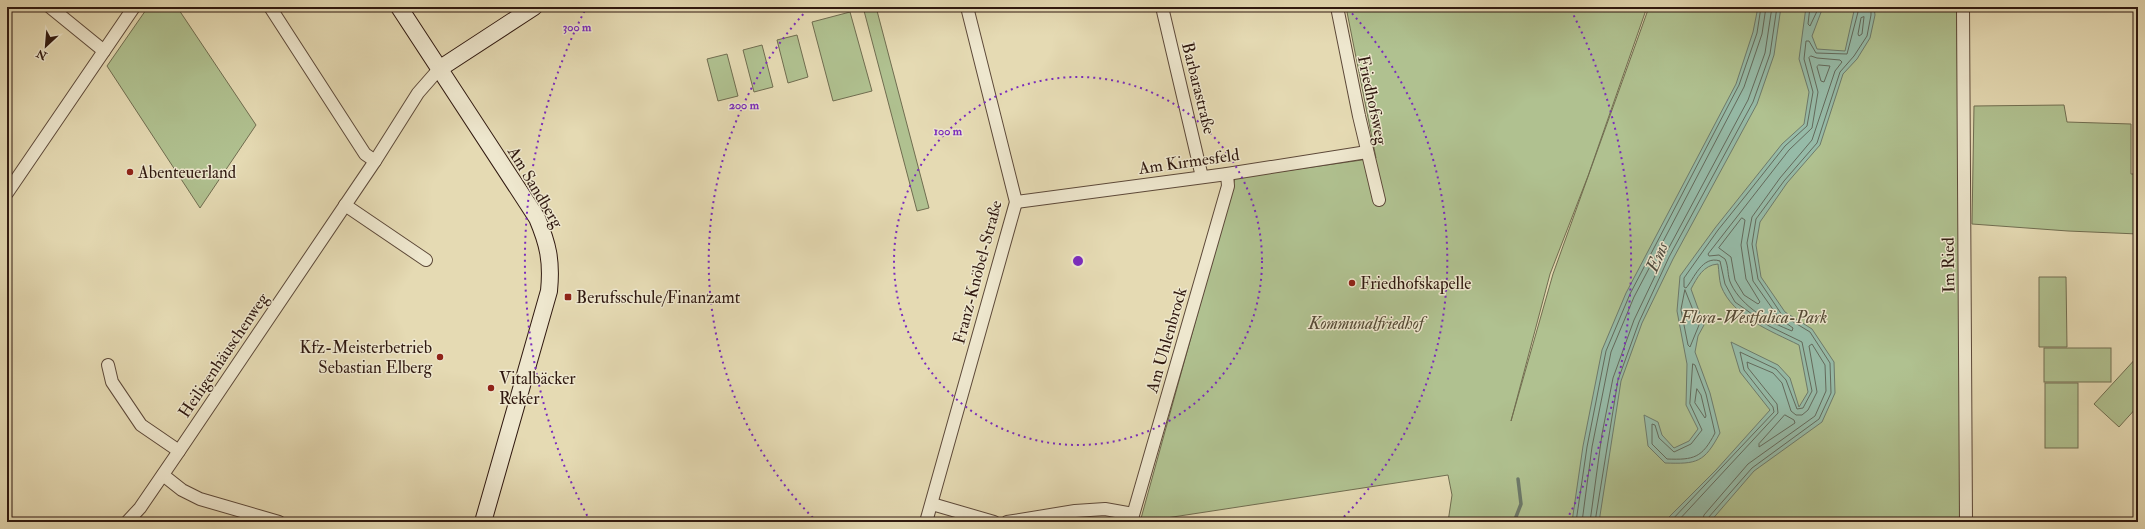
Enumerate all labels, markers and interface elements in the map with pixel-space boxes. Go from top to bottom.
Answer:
text: 300 m [563,20,592,35]
north arrow [26,26,66,66]
street label: Barbarastraße [1177,40,1220,136]
text: N [34,46,50,63]
street label: Friedhofsweg [1353,54,1392,147]
text: 200 m [729,98,760,113]
text: 100 m [934,124,963,139]
street label: Am Sandberg [503,142,568,232]
street label: Am Kirmesfeld [1136,144,1241,179]
place label: Abenteuerland [137,162,237,183]
marker: Abenteuerland [125,167,135,177]
street label: Franz-Knöbel-Straße [948,198,1007,346]
street label: Im Ried [1938,236,1959,293]
water label: Ems [1640,238,1674,277]
centre of rings [1071,254,1085,268]
place label: Friedhofskapelle [1360,273,1471,295]
marker: Friedhofskapelle [1347,278,1357,288]
street label: Am Uhlenbrock [1141,285,1192,396]
place label: Berufsschule/Finanzamt [576,287,741,308]
street label: Heiligenhäuschenweg [174,288,273,422]
marker: Berufsschule/Finanzamt [563,292,573,302]
park label: Flora-Westfalica-Park [1680,307,1827,328]
park label: Kommunalfriedhof [1308,313,1428,334]
place label: Kfz-Meisterbetrieb Sebastian Elberg [299,337,433,378]
marker: Kfz-Meisterbetrieb Sebastian Elberg [435,352,445,362]
place label: Vitalbäcker Reker [499,368,576,409]
marker: Vitalbäcker Reker [486,383,496,393]

